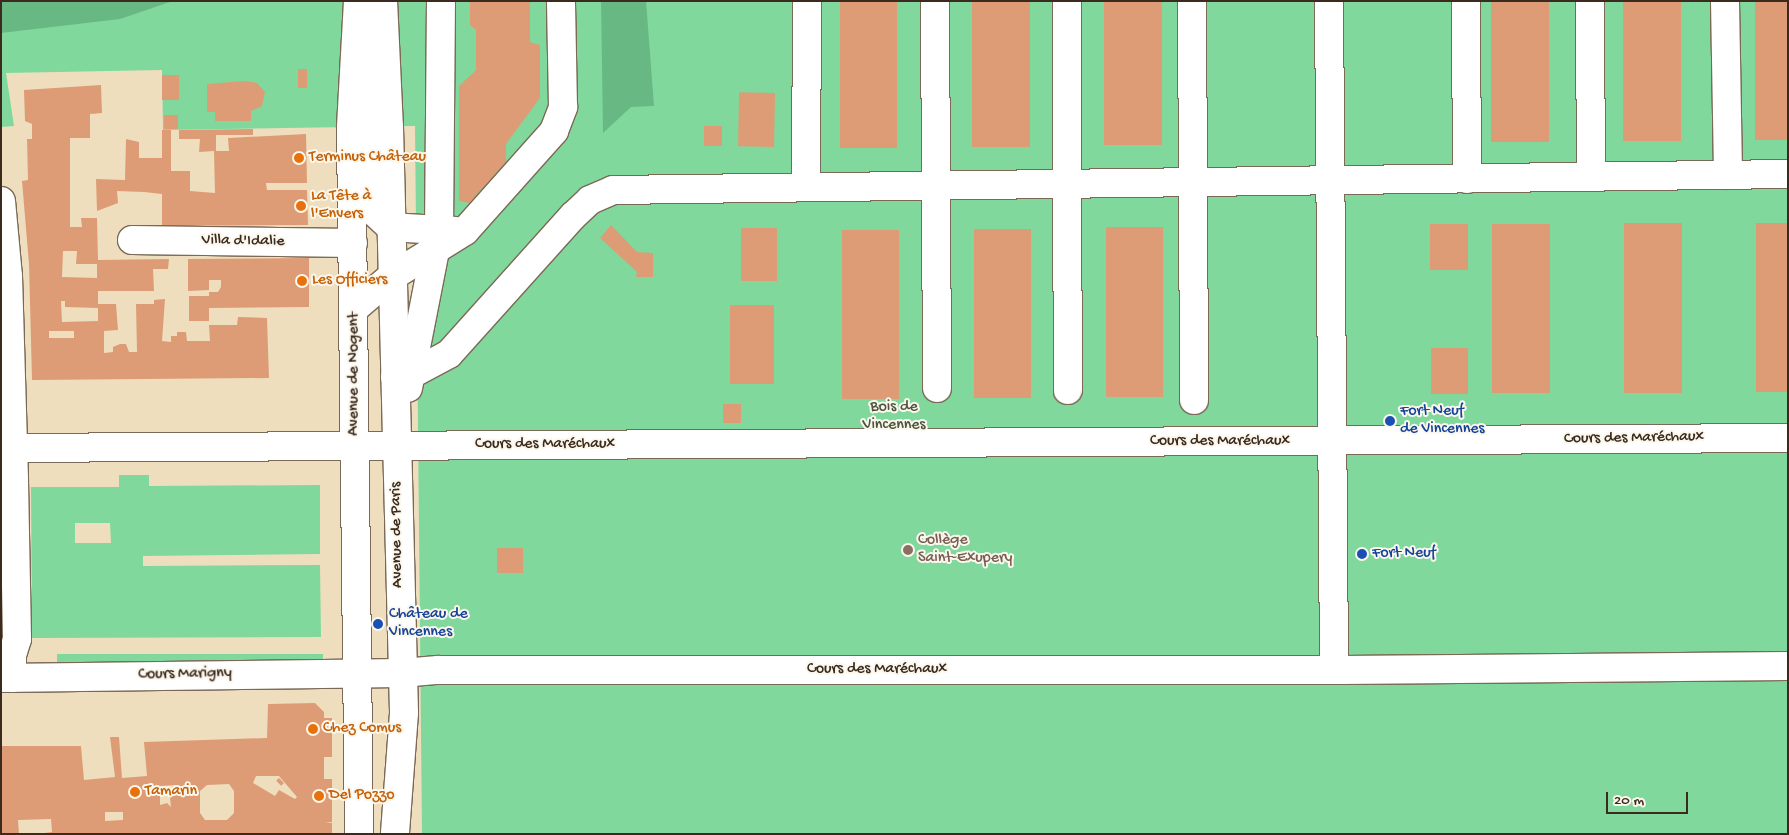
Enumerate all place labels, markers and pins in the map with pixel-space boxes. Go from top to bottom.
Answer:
place label: Terminus Château [309,148,426,168]
marker: Terminus Château [293,152,305,164]
place label: La Tête à l'Envers [311,187,371,225]
marker: La Tête à l'Envers [295,200,307,212]
place label: Les Officiers [312,271,387,291]
marker: Les Officiers [296,275,308,287]
place label: Fort Neuf de Vincennes [1400,402,1484,440]
marker: Fort Neuf de Vincennes [1384,415,1396,427]
place label: Collège Saint-Exupery [918,531,1012,569]
marker: Collège Saint-Exupery [902,544,914,556]
place label: Fort Neuf [1372,544,1436,564]
marker: Fort Neuf [1356,548,1368,560]
place label: Château de Vincennes [389,605,468,643]
marker: Château de Vincennes [371,617,385,631]
place label: Chez Comus [323,719,401,739]
marker: Chez Comus [307,723,319,735]
place label: Tamarin [145,782,197,802]
marker: Tamarin [129,786,141,798]
place label: Del Pozzo [329,786,395,806]
marker: Del Pozzo [313,790,325,802]

